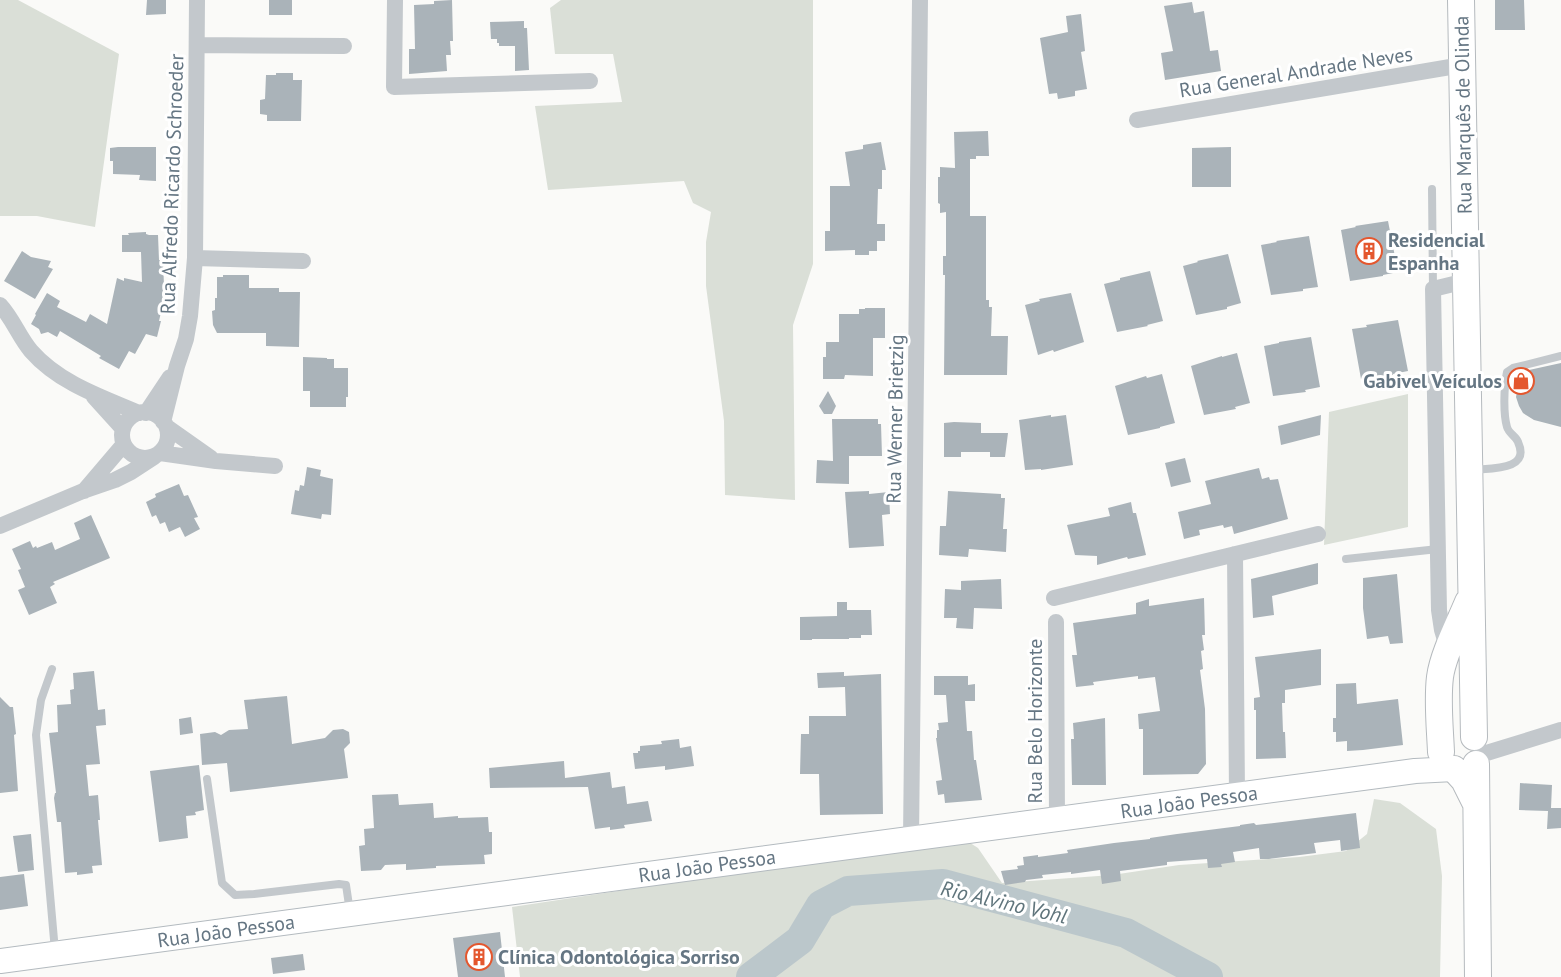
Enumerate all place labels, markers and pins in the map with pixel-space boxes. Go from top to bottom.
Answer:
place label: Residencial Espanha [1388,227,1485,276]
building icon: Residencial Espanha [1354,236,1384,266]
shop icon: Gabivel Veículos [1506,366,1536,396]
place label: Gabivel Veículos [1363,368,1502,394]
building icon: Clínica Odontológica Sorriso [464,942,494,972]
place label: Clínica Odontológica Sorriso [498,944,740,970]

